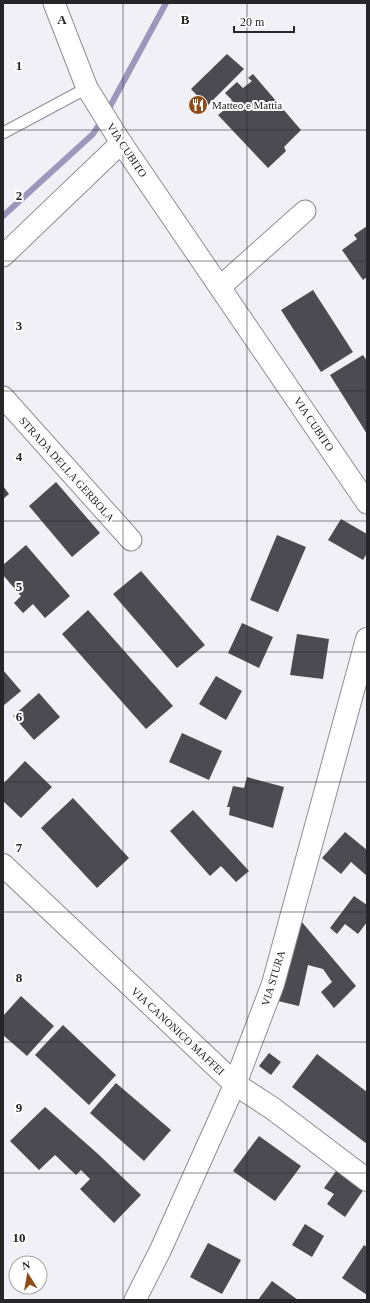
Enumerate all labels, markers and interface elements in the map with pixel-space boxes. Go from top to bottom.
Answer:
scale bar [234,8,294,34]
text: A [57,12,67,27]
text: B [181,12,190,27]
text: 20 m [240,15,265,29]
text: 1 [16,58,22,73]
restaurant icon: Matteo e Mattia [187,94,209,116]
place label: Matteo e Mattia [212,99,282,111]
street label: VIA CUBITO [105,121,149,179]
text: 2 [16,188,22,203]
text: 3 [16,318,23,333]
street label: VIA CUBITO [292,395,336,453]
street label: STRADA DELLA GERBOLA [17,414,117,524]
text: 4 [16,449,23,464]
text: 5 [16,579,23,594]
text: 6 [16,709,23,724]
text: 7 [16,840,23,855]
street label: VIA STURA [259,949,287,1007]
text: 8 [16,970,23,985]
street label: VIA CANONICO MAFFEI [129,985,227,1078]
text: 9 [16,1100,23,1115]
text: 10 [13,1230,26,1245]
north arrow [8,1255,48,1295]
text: N [21,1259,31,1272]

